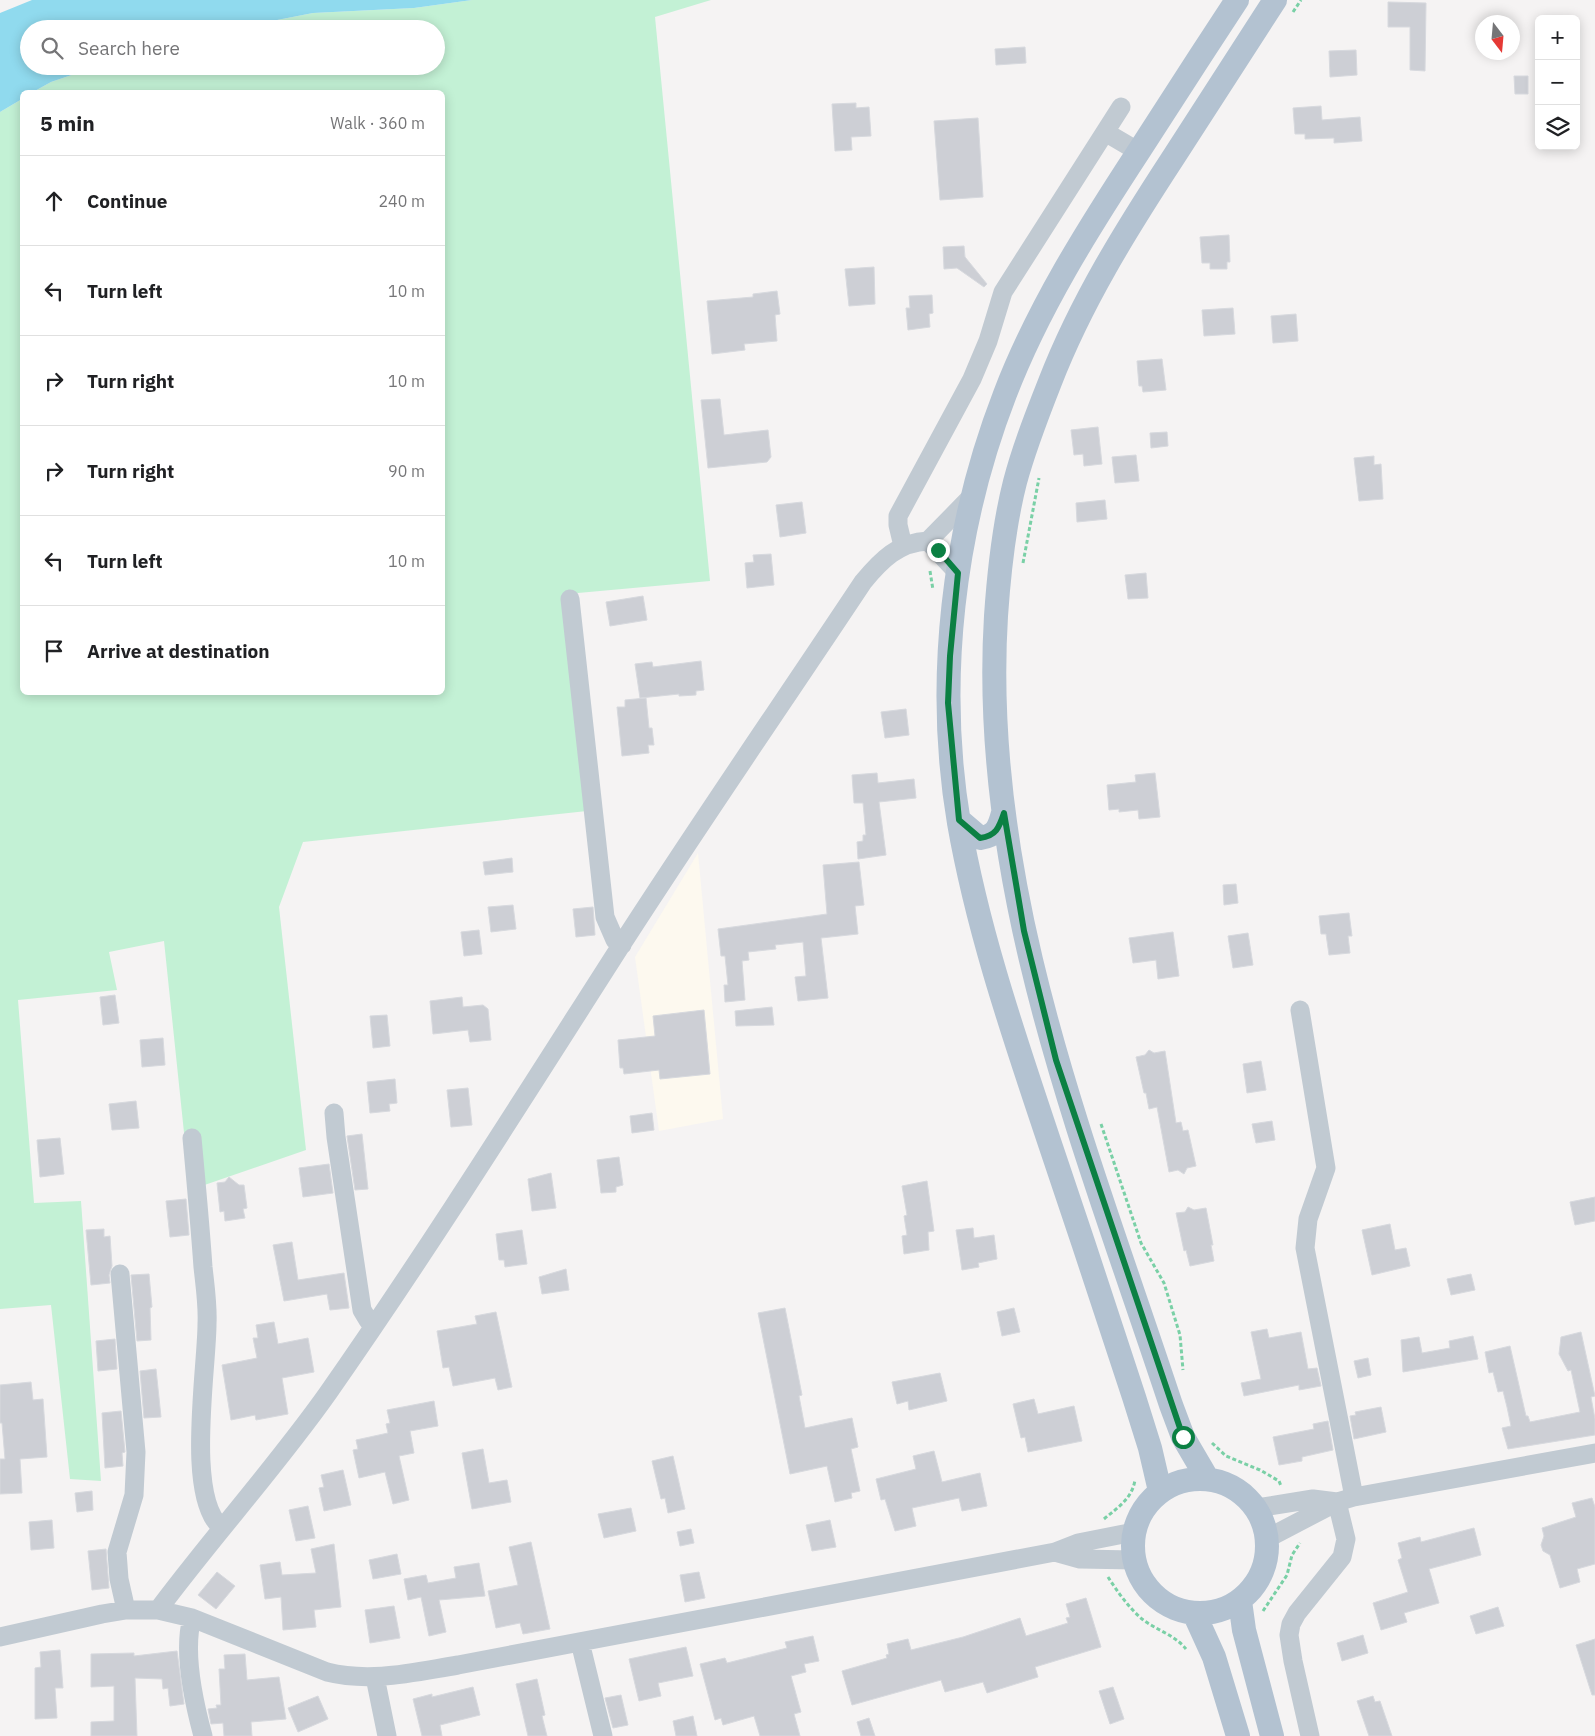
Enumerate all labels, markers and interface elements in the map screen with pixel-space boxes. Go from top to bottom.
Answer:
north arrow [1475,15,1520,60]
map controls [1535,15,1580,150]
button: + [1535,15,1580,60]
search box [20,20,445,75]
icon: search [38,34,66,62]
text: Search here [78,36,180,60]
button: − [1535,60,1580,105]
button: layers [1535,105,1580,150]
text: 5 min [40,109,95,137]
text: Walk · 360 m [330,113,425,133]
icon: ahead [40,187,68,215]
text: Continue [87,189,167,213]
text: 240 m [378,191,425,211]
icon: left [40,277,68,305]
text: Turn left [87,279,163,303]
text: 10 m [388,281,425,301]
icon: right [40,367,68,395]
text: Turn right [87,369,174,393]
text: 10 m [388,371,425,391]
icon: right [40,457,68,485]
text: Turn right [87,459,174,483]
text: 90 m [388,461,425,481]
route end [927,539,950,562]
icon: left [40,547,68,575]
text: Turn left [87,549,163,573]
text: 10 m [388,551,425,571]
icon: arrive [40,637,68,665]
text: Arrive at destination [87,639,270,663]
route start [1172,1426,1195,1449]

